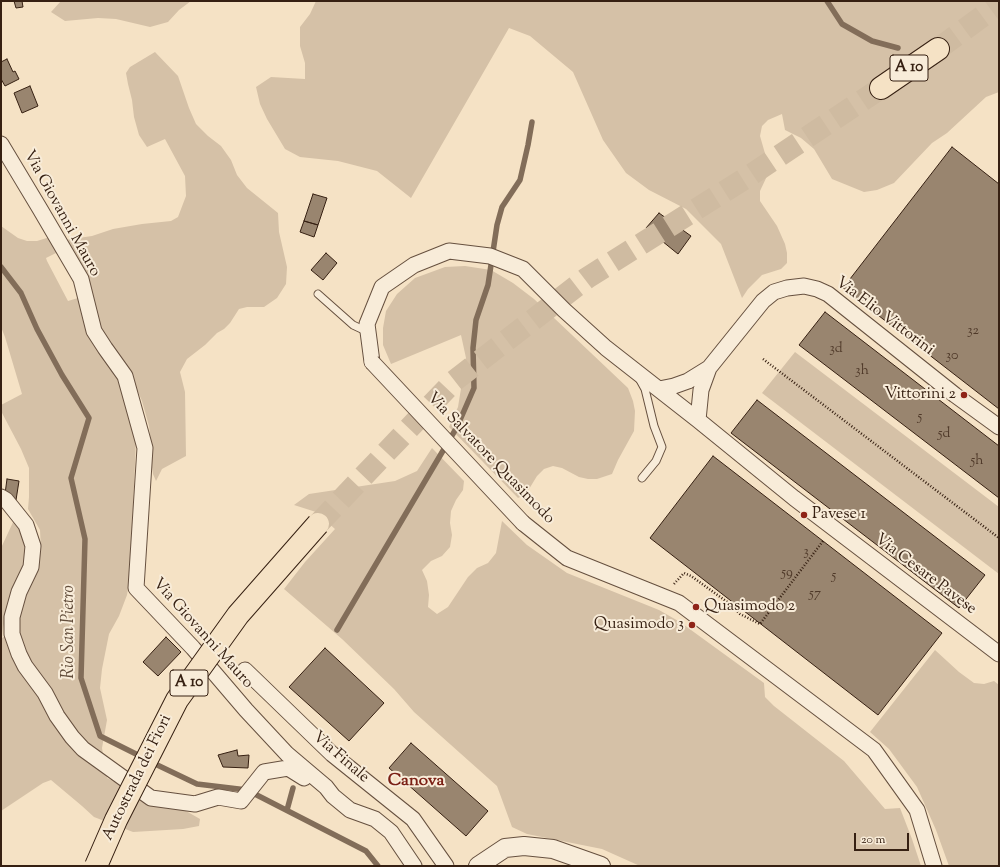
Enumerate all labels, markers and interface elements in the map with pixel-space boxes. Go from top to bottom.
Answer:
road number: A 10 [890,55,928,81]
street label: Via Giovanni Mauro [18,147,104,281]
street label: Via Elio Vittorini [831,274,937,360]
house number: 32 [967,324,979,340]
house number: 3d [829,342,843,358]
house number: 30 [946,349,958,365]
house number: 3h [855,364,869,380]
place label: Vittorini 2 [884,385,956,405]
street label: Via Salvatore Quasimodo [422,389,558,529]
marker: Vittorini 2 [959,390,969,400]
house number: 5 [918,410,922,426]
house number: 5d [938,427,950,443]
house number: 5h [970,454,984,470]
place label: Pavese 1 [812,505,866,525]
marker: Pavese 1 [799,510,809,520]
street label: Via Cesare Pavese [870,530,980,620]
house number: 3 [803,545,809,561]
house number: 59 [781,566,793,582]
house number: 5 [832,569,836,585]
street label: Via Giovanni Mauro [148,575,256,693]
water label: Rio San Pietro [60,585,80,679]
house number: 57 [809,587,821,603]
place label: Quasimodo 2 [704,597,795,617]
marker: Quasimodo 2 [691,602,701,612]
place label: Quasimodo 3 [594,615,684,635]
marker: Quasimodo 3 [687,620,697,630]
road number: A 10 [170,670,208,696]
street label: Autostrada dei Fiori [99,712,177,844]
street label: Via Finale [308,728,372,788]
district label: Canova [388,772,444,792]
scale bar [856,825,911,851]
text: 20 m [861,831,885,849]

